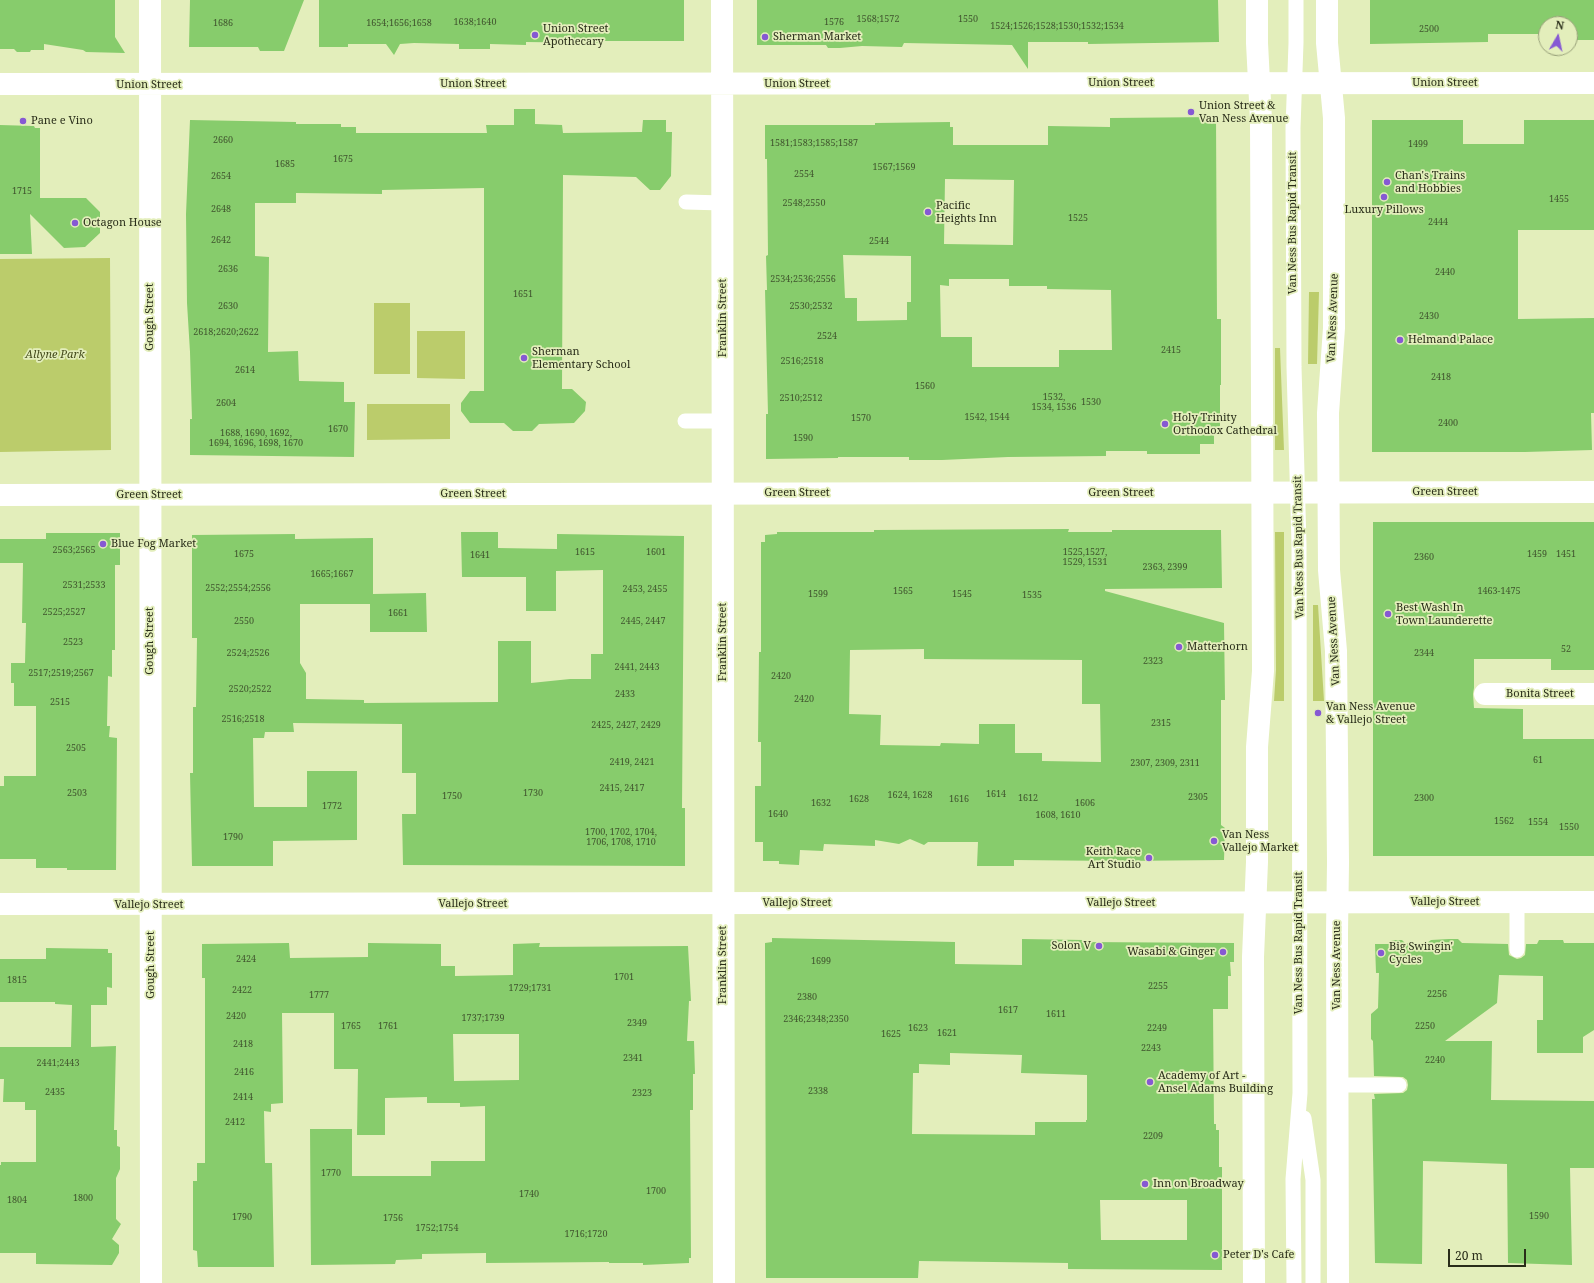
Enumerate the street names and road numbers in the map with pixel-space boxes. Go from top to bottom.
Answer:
street label: Union Street [1088,76,1154,90]
street label: Union Street [1412,76,1478,90]
street label: Union Street [440,77,506,91]
street label: Union Street [764,77,830,91]
street label: Union Street [116,78,182,92]
street label: Van Ness Bus Rapid Transit [1286,152,1300,294]
street label: Van Ness Avenue [1325,273,1341,363]
street label: Franklin Street [716,279,730,357]
street label: Gough Street [143,283,157,351]
street label: Van Ness Bus Rapid Transit [1291,476,1307,618]
street label: Green Street [1412,485,1478,499]
street label: Green Street [764,486,830,500]
street label: Green Street [1088,486,1154,500]
street label: Green Street [440,487,506,501]
street label: Green Street [116,488,182,502]
street label: Van Ness Avenue [1325,596,1343,686]
street label: Franklin Street [716,603,730,681]
street label: Gough Street [143,607,157,675]
street label: Bonita Street [1506,687,1574,701]
street label: Van Ness Bus Rapid Transit [1292,872,1306,1014]
street label: Vallejo Street [1411,895,1479,909]
street label: Vallejo Street [763,896,831,910]
street label: Vallejo Street [1087,896,1155,910]
street label: Vallejo Street [439,897,507,911]
street label: Vallejo Street [115,898,183,912]
street label: Van Ness Avenue [1330,920,1344,1010]
street label: Franklin Street [716,926,730,1004]
street label: Gough Street [144,931,158,999]

